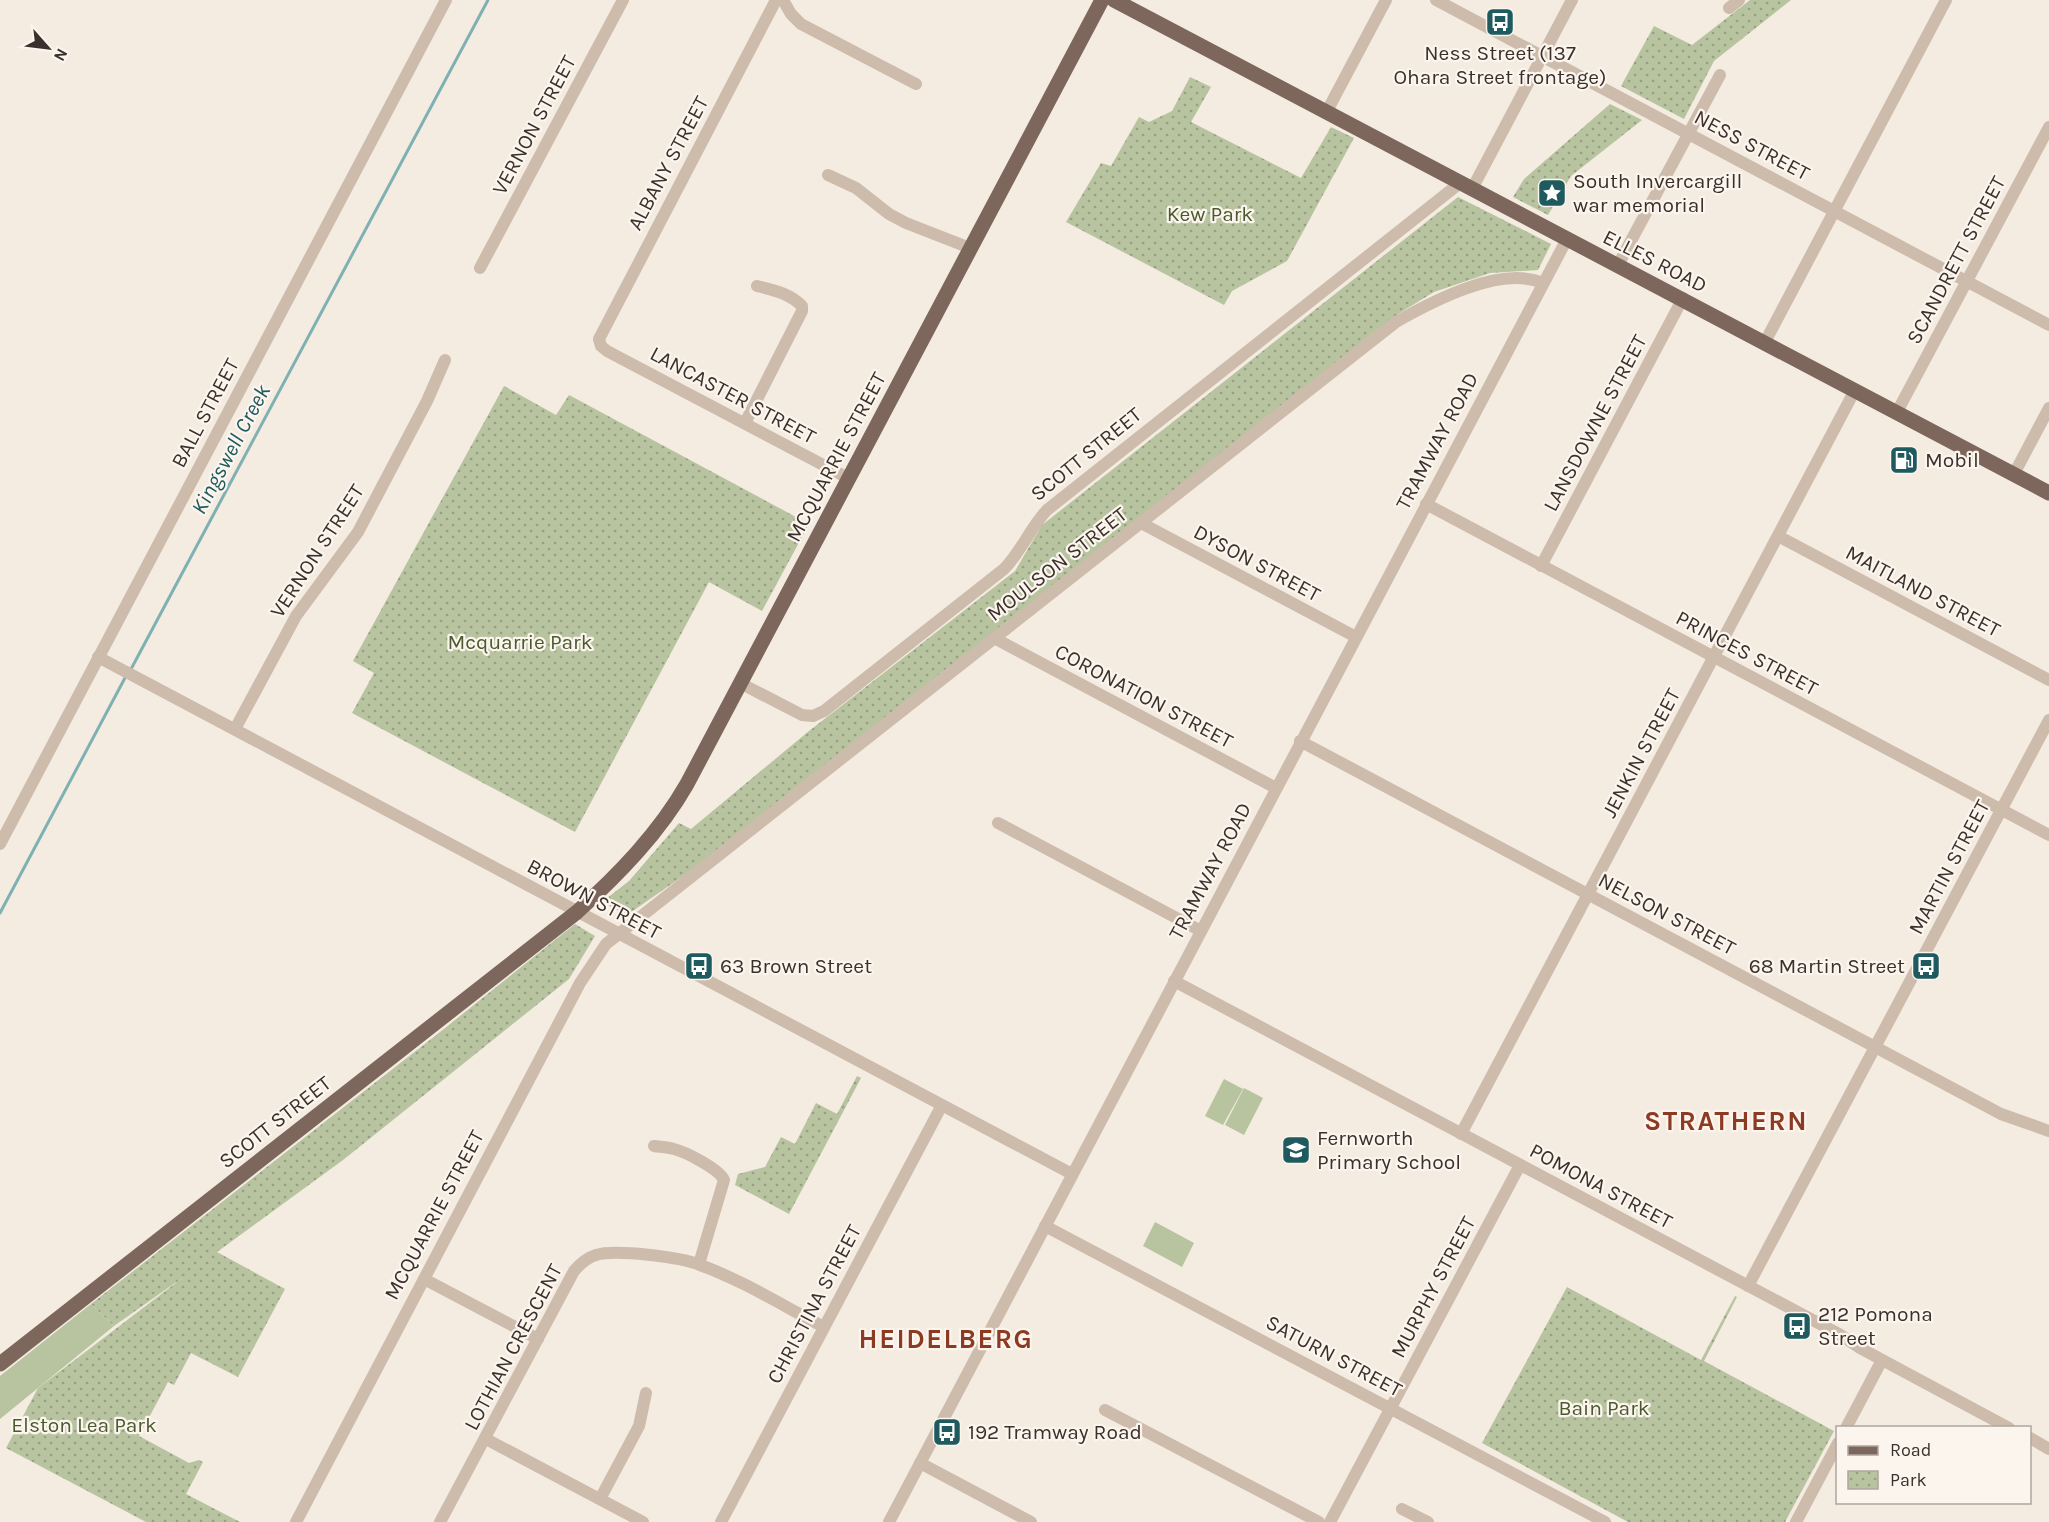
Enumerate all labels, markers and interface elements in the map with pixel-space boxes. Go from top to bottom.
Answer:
bus stop icon: Ness Street (137 Ohara Street frontage) [1484,6,1516,38]
north arrow [18,18,78,78]
place label: Ness Street (137 Ohara Street frontage) [1393,41,1607,89]
text: N [50,45,72,64]
street label: VERNON STREET [487,51,581,199]
street label: ALBANY STREET [623,92,714,234]
street label: NESS STREET [1690,105,1814,186]
place label: South Invercargill war memorial [1573,169,1742,217]
street label: SCANDRETT STREET [1902,172,2011,348]
place icon: South Invercargill war memorial [1536,177,1568,209]
park label: Kew Park [1167,202,1253,226]
street label: ELLES ROAD [1599,225,1711,297]
street label: LANSDOWNE STREET [1538,330,1652,515]
street label: LANCASTER STREET [646,341,820,449]
street label: BALL STREET [166,354,244,472]
street label: MCQUARRIE STREET [781,368,891,546]
street label: TRAMWAY ROAD [1391,368,1483,514]
water label: Kingswell Creek [186,379,276,519]
street label: SCOTT STREET [1026,402,1147,506]
fuel station icon: Mobil [1888,444,1920,476]
place label: Mobil [1925,448,1979,472]
street label: VERNON STREET [265,480,369,622]
street label: MOULSON STREET [982,502,1132,626]
street label: DYSON STREET [1190,520,1325,607]
street label: MAITLAND STREET [1842,540,2005,642]
street label: PRINCES STREET [1672,605,1822,701]
park label: Mcquarrie Park [448,630,593,654]
street label: CORONATION STREET [1051,639,1237,753]
street label: JENKIN STREET [1597,684,1685,822]
street label: MARTIN STREET [1904,795,1995,938]
street label: TRAMWAY ROAD [1164,798,1256,944]
street label: BROWN STREET [523,854,665,945]
street label: NELSON STREET [1594,868,1740,960]
bus stop icon: 63 Brown Street [683,950,715,982]
bus stop icon: 68 Martin Street [1910,950,1942,982]
place label: 63 Brown Street [720,954,872,978]
place label: 68 Martin Street [1749,954,1905,978]
street label: SCOTT STREET [214,1071,336,1173]
district label: STRATHERN [1644,1105,1808,1137]
street label: MCQUARRIE STREET [379,1126,489,1304]
place label: Fernworth Primary School [1317,1126,1461,1174]
school or university icon: Fernworth Primary School [1280,1134,1312,1166]
street label: POMONA STREET [1526,1138,1677,1234]
street label: MURPHY STREET [1386,1212,1481,1362]
street label: CHRISTINA STREET [762,1220,866,1387]
street label: LOTHIAN CRESCENT [459,1259,567,1434]
place label: 212 Pomona Street [1818,1302,1933,1350]
street label: SATURN STREET [1262,1310,1407,1402]
bus stop icon: 212 Pomona Street [1781,1310,1813,1342]
district label: HEIDELBERG [859,1323,1033,1355]
park label: Bain Park [1558,1396,1650,1420]
park label: Elston Lea Park [11,1413,157,1437]
bus stop icon: 192 Tramway Road [931,1416,963,1448]
place label: 192 Tramway Road [968,1420,1142,1444]
legend [1836,1426,2031,1504]
text: Road [1890,1439,1931,1461]
text: Park [1890,1469,1927,1491]

